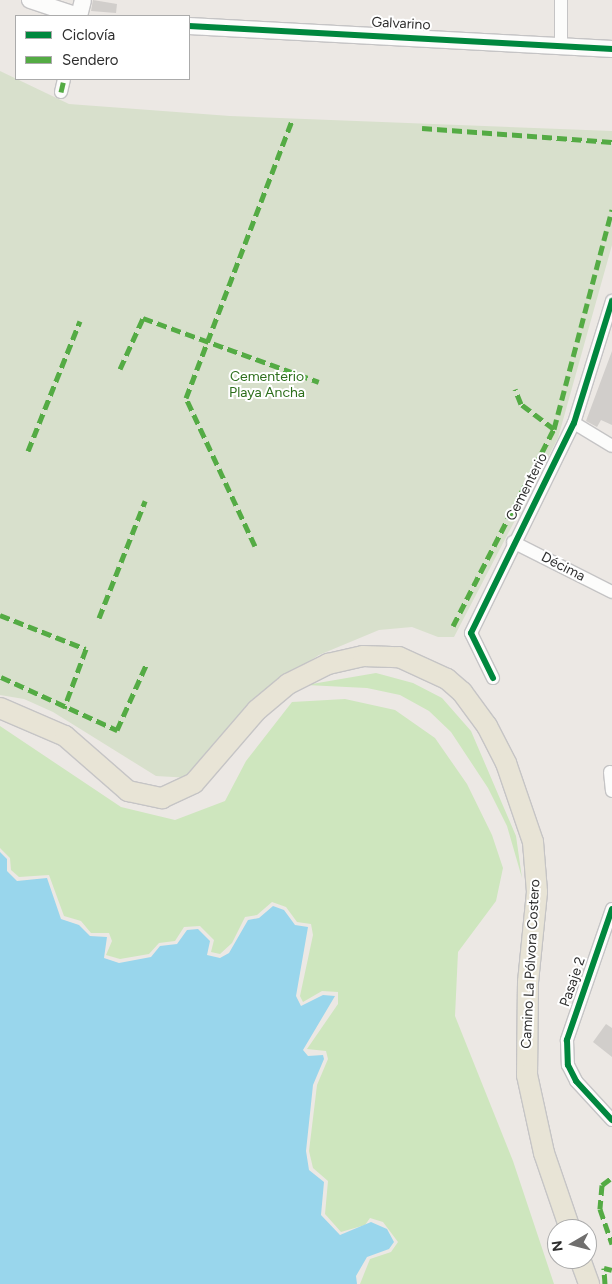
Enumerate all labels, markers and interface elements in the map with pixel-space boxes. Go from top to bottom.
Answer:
street label: Galvarino [371,14,431,34]
legend [15,15,190,80]
text: Ciclovía [62,26,115,44]
text: Sendero [62,51,119,69]
park label: Cementerio Playa Ancha [229,369,305,402]
street label: Cementerio [503,450,551,524]
street label: Décima [538,549,588,585]
street label: Camino La Pólvora Costero [518,879,544,1049]
street label: Pasaje 2 [557,955,589,1009]
north arrow [547,1219,597,1269]
text: N [548,1239,567,1253]

